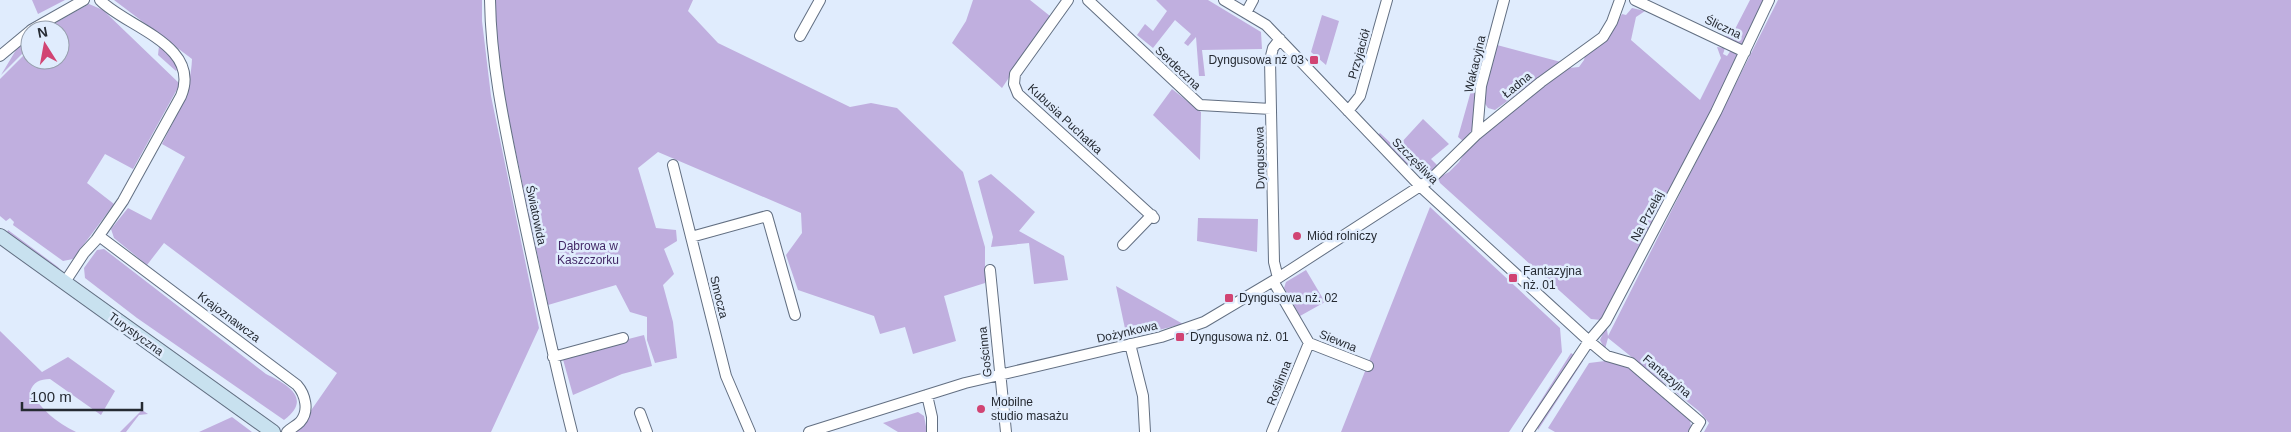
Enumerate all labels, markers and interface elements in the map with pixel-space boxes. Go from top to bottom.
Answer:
street label: Śliczna [1703,12,1744,42]
north arrow [20,20,70,70]
text: N [36,23,49,41]
street label: Przyjaciół [1345,27,1373,81]
street label: Wakacyjna [1462,34,1488,94]
street label: Serdeczna [1152,43,1204,93]
place label: Dyngusowa nż 03 [1209,53,1304,67]
marker: Dyngusowa nż 03 [1308,54,1320,66]
street label: Ładna [1500,69,1535,101]
street label: Kubusia Puchatka [1025,81,1105,157]
street label: Dyngusowa [1252,126,1268,189]
street label: Szczęśliwa [1389,135,1441,187]
street label: Światowida [523,184,550,246]
street label: Na Przełaj [1628,188,1666,244]
place label: Miód rolniczy [1307,229,1377,243]
marker: Miód rolniczy [1291,230,1303,242]
park label: Dąbrowa w Kaszczorku [557,239,619,267]
place label: Fantazyjna nż. 01 [1523,264,1582,292]
marker: Fantazyjna nż. 01 [1507,272,1519,284]
street label: Smocza [707,274,731,320]
street label: Krajoznawcza [195,289,263,345]
place label: Dyngusowa nż. 02 [1239,291,1338,305]
marker: Dyngusowa nż. 02 [1223,292,1235,304]
street label: Turystyczna [106,309,166,359]
street label: Dożynkowa [1095,318,1159,346]
street label: Gościnna [975,326,995,378]
street label: Siewna [1317,327,1359,355]
place label: Dyngusowa nż. 01 [1190,330,1289,344]
marker: Dyngusowa nż. 01 [1174,331,1186,343]
street label: Fantazyjna [1640,352,1694,400]
street label: Roślinna [1264,358,1294,407]
scale bar [22,380,142,412]
text: 100 m [30,388,72,405]
place label: Mobilne studio masażu [991,395,1068,423]
marker: Mobilne studio masażu [975,403,987,415]

